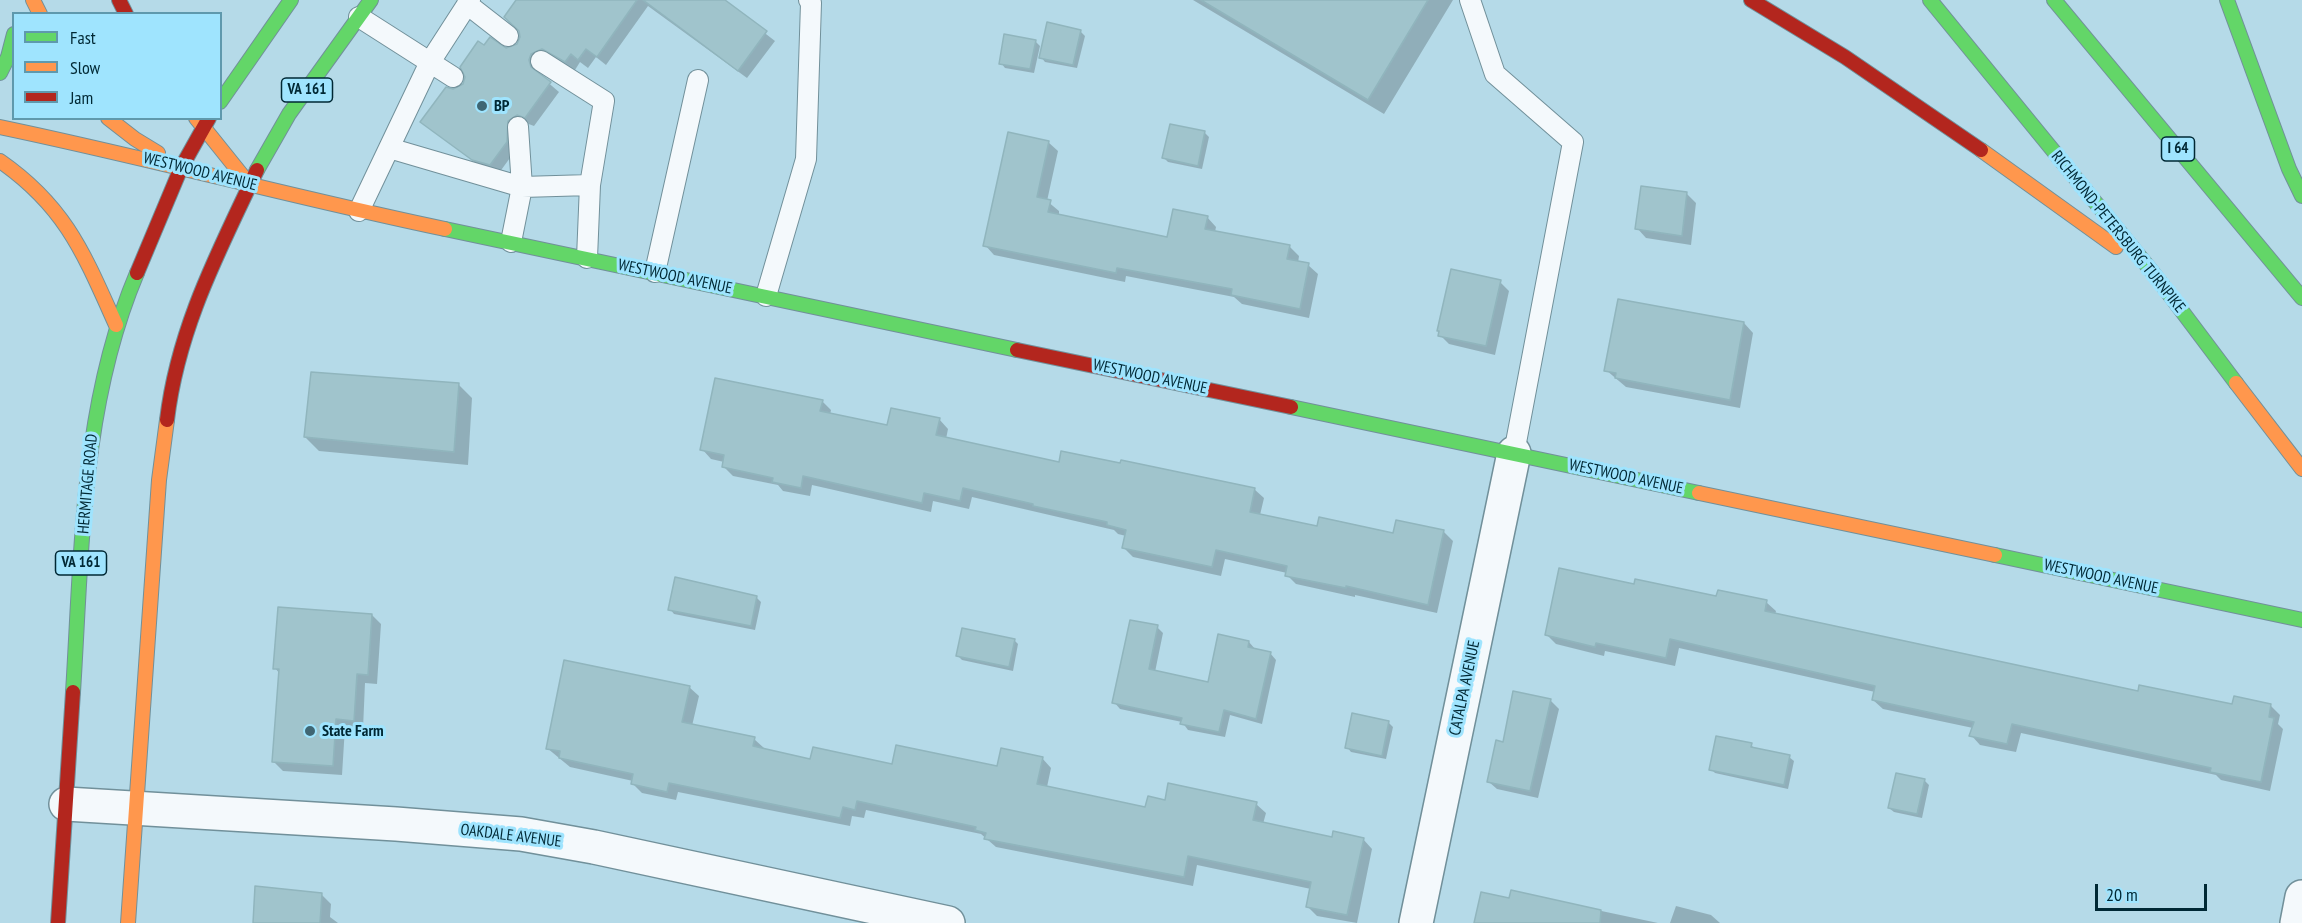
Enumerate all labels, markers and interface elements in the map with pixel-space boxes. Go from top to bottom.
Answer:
legend [12,12,222,120]
text: Fast [70,26,96,49]
text: Slow [70,56,100,79]
road number: VA 161 [282,78,332,102]
text: Jam [70,86,93,109]
place label: BP [494,96,509,116]
marker: BP [475,99,489,113]
road number: I 64 [2162,137,2194,161]
street label: RICHMOND-PETERSBURG TURNPIKE [2047,147,2189,317]
street label: WESTWOOD AVENUE [141,149,259,195]
street label: WESTWOOD AVENUE [616,256,734,298]
street label: WESTWOOD AVENUE [1091,356,1209,398]
street label: HERMITAGE ROAD [74,433,102,535]
street label: WESTWOOD AVENUE [1567,456,1685,498]
road number: VA 161 [56,551,106,575]
street label: WESTWOOD AVENUE [2042,556,2160,598]
street label: CATALPA AVENUE [1446,639,1484,737]
place label: State Farm [322,721,384,741]
marker: State Farm [303,724,317,738]
street label: OAKDALE AVENUE [459,820,563,852]
scale bar [2098,872,2210,910]
text: 20 m [2106,883,2138,906]

